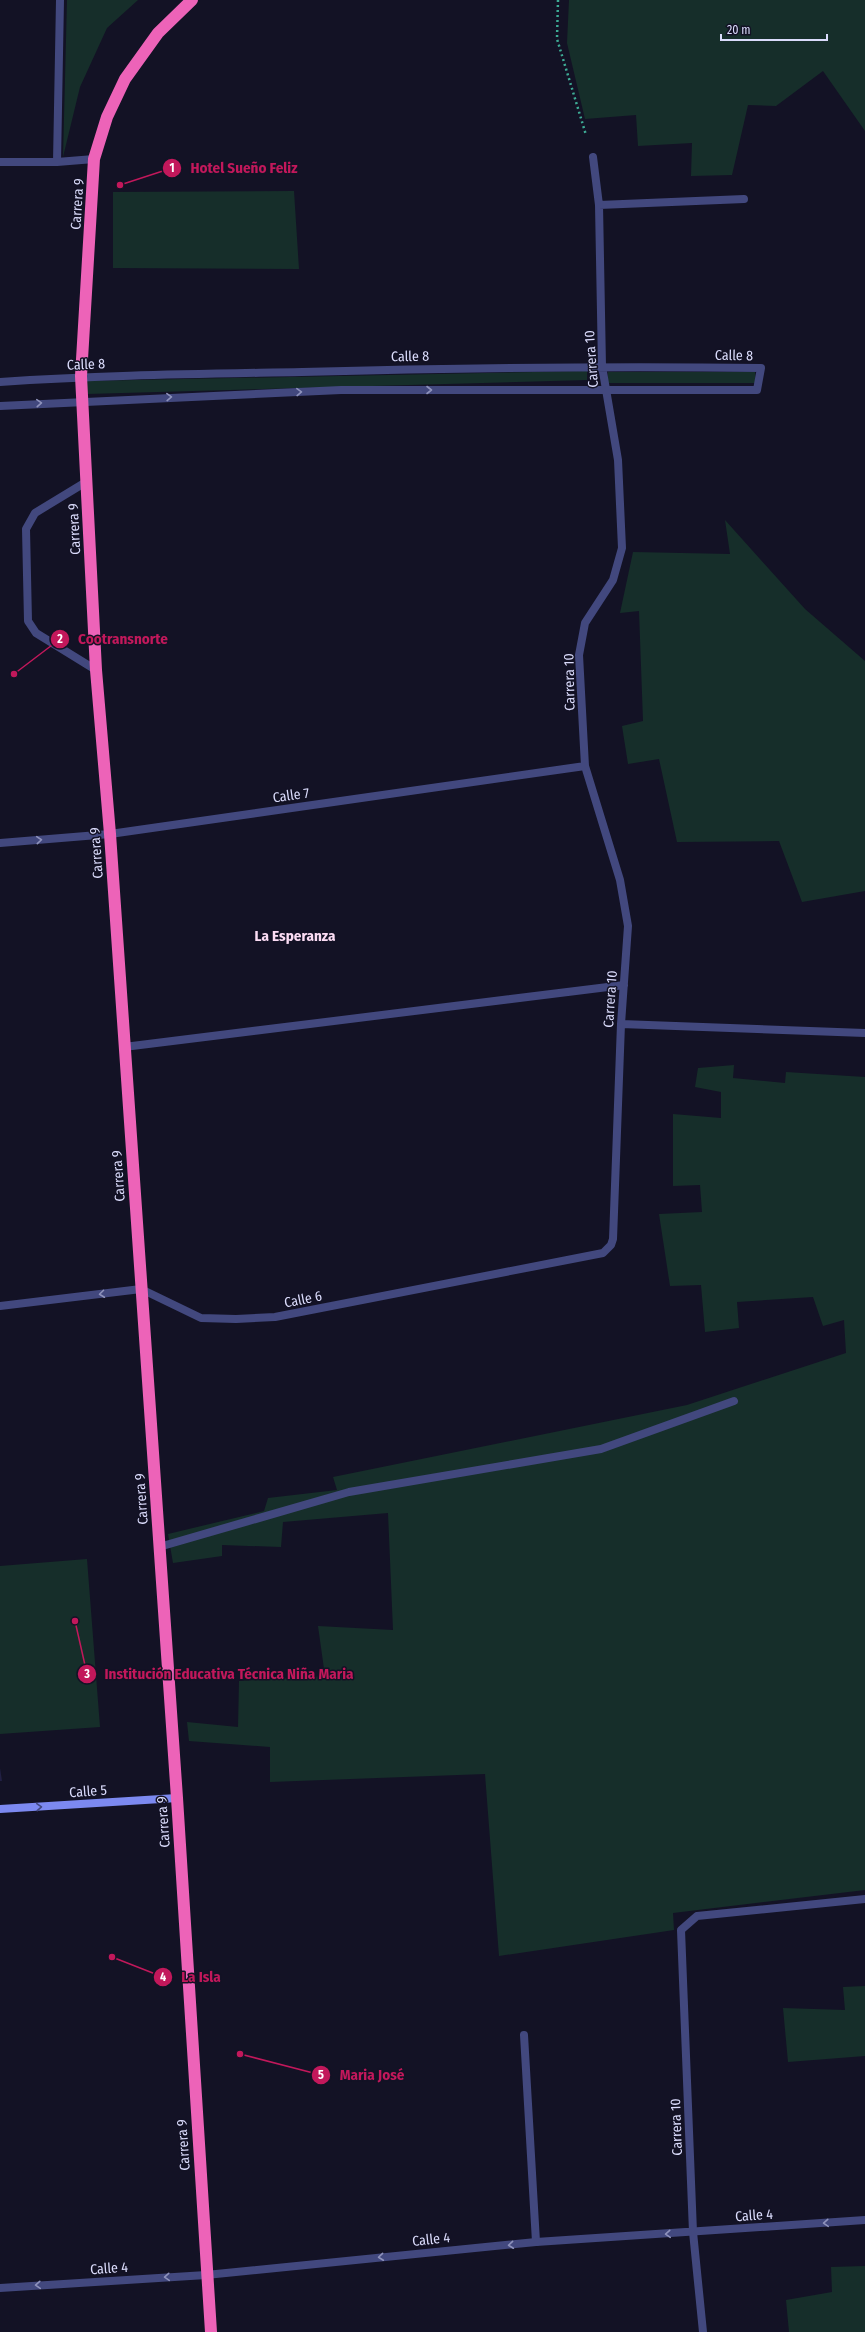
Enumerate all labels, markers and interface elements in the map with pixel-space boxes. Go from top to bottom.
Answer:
scale bar [721,16,827,42]
text: 20 m [727,23,751,37]
callout: Hotel Sueño Feliz [162,155,305,182]
text: Hotel Sueño Feliz [191,159,298,177]
text: 1 [169,161,175,175]
street label: Carrera 9 [67,178,88,230]
street label: Carrera 10 [581,330,602,388]
street label: Calle 8 [715,347,753,364]
street label: Calle 8 [391,348,429,365]
street label: Calle 8 [67,355,105,374]
one-way arrow [426,386,432,394]
one-way arrow [296,387,302,396]
one-way arrow [166,393,172,401]
one-way arrow [36,399,42,408]
street label: Carrera 9 [65,503,84,555]
callout: Cootransnorte [50,625,176,652]
text: Cootransnorte [78,630,168,648]
text: 2 [56,632,63,646]
street label: Carrera 10 [560,653,579,711]
street label: Calle 7 [272,784,311,806]
street label: Carrera 9 [86,826,107,879]
one-way arrow [36,836,42,845]
district label: La Esperanza [255,927,336,945]
street label: Carrera 10 [600,970,621,1028]
street label: Carrera 9 [108,1149,129,1202]
street label: Calle 6 [283,1287,323,1311]
one-way arrow [99,1289,105,1298]
street label: Carrera 9 [131,1472,152,1525]
callout: Institución Educativa Técnica Niña Maria [77,1660,362,1687]
text: Institución Educativa Técnica Niña Maria [104,1665,354,1683]
text: 3 [83,1667,90,1681]
street label: Calle 5 [69,1782,107,1801]
street label: Carrera 9 [153,1795,174,1848]
one-way arrow [36,1802,42,1811]
callout: La Isla [153,1963,228,1990]
text: La Isla [181,1968,221,1986]
text: 4 [160,1970,166,1984]
callout: Maria José [311,2061,412,2088]
text: Maria José [340,2066,405,2084]
text: 5 [318,2068,324,2082]
street label: Carrera 10 [667,2098,686,2156]
street label: Carrera 9 [173,2118,194,2171]
street label: Calle 4 [734,2206,774,2225]
one-way arrow [823,2219,829,2228]
street label: Calle 4 [411,2229,451,2250]
one-way arrow [665,2229,671,2238]
one-way arrow [508,2240,514,2249]
one-way arrow [378,2253,385,2262]
street label: Calle 4 [89,2259,129,2278]
one-way arrow [164,2273,170,2282]
one-way arrow [35,2281,41,2290]

